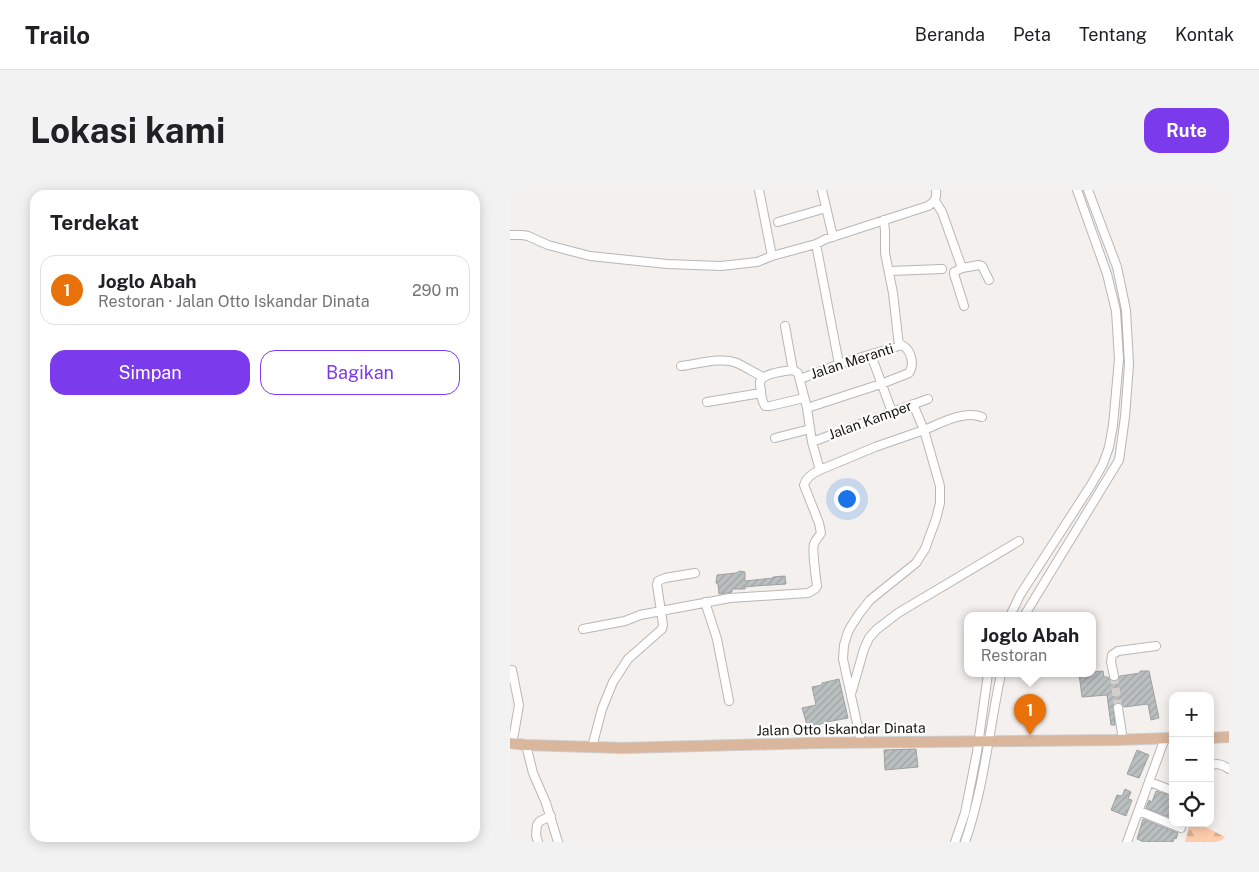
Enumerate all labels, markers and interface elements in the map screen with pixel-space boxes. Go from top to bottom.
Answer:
text: Trailo [25,21,90,49]
text: Beranda [915,24,985,45]
text: Peta [1013,24,1051,45]
text: Tentang [1079,24,1147,45]
text: Kontak [1175,24,1234,45]
button: Rute [1144,108,1229,153]
text: Lokasi kami [30,110,225,151]
text: Terdekat [50,210,139,235]
text: Joglo Abah [98,270,197,292]
text: 1 [64,281,70,300]
text: 290 m [412,281,459,300]
text: Restoran · Jalan Otto Iskandar Dinata [98,292,370,311]
street label: Jalan Meranti [808,340,896,382]
button: Simpan [50,350,250,395]
button: Bagikan [260,350,460,395]
street label: Jalan Kamper [826,398,914,442]
your location [834,486,860,512]
popup [964,612,1096,677]
text: Joglo Abah [981,624,1079,646]
text: Restoran [981,646,1047,665]
map controls [1169,692,1214,827]
button: + [1169,692,1214,737]
pin: 1 [1014,694,1046,735]
street label: Jalan Otto Iskandar Dinata [756,720,926,738]
button: − [1169,737,1214,782]
button: locate [1169,782,1214,827]

